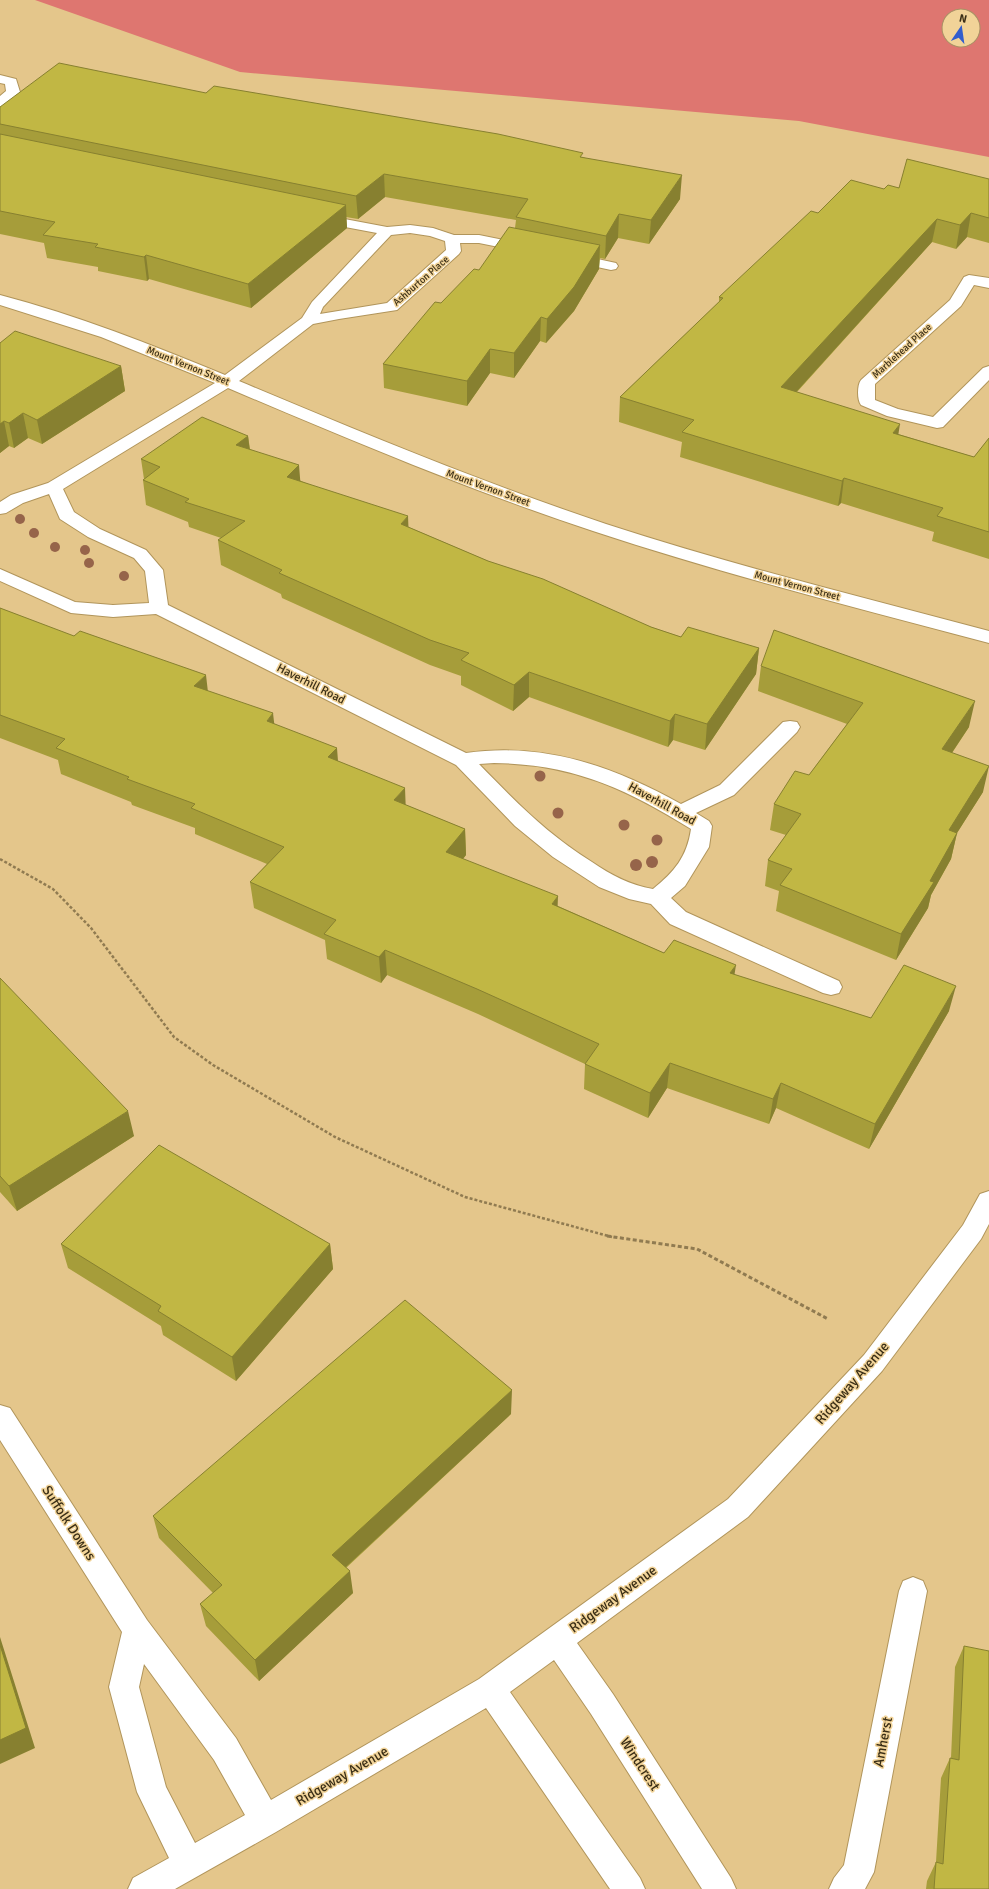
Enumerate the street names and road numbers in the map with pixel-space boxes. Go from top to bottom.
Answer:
street label: Ashburton Place [391,253,451,309]
street label: Marblehead Place [870,321,934,381]
street label: Mount Vernon Street [145,344,232,388]
street label: Mount Vernon Street [445,467,532,509]
street label: Mount Vernon Street [753,569,842,603]
street label: Haverhill Road [274,660,348,708]
street label: Haverhill Road [626,779,698,829]
street label: Ridgeway Avenue [811,1338,893,1428]
street label: Suffolk Downs [38,1482,100,1564]
street label: Ridgeway Avenue [566,1562,660,1636]
street label: Amherst [870,1715,896,1768]
street label: Windcrest [616,1734,664,1794]
street label: Ridgeway Avenue [293,1743,391,1809]

